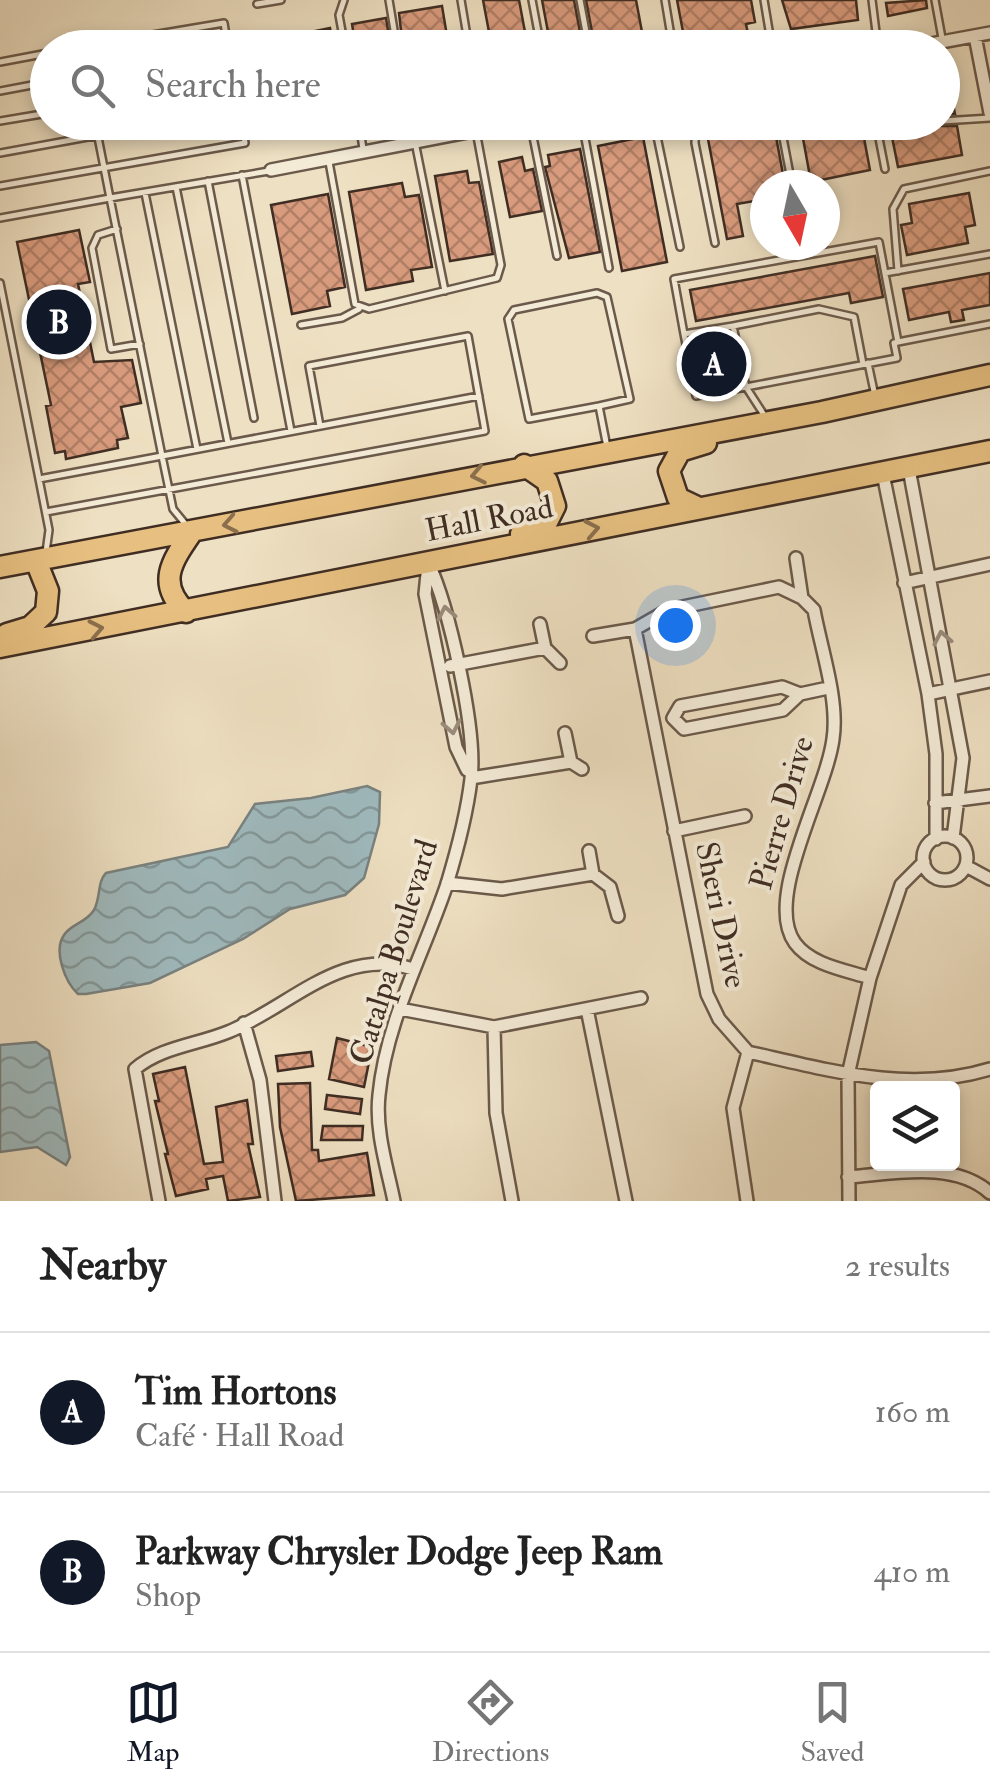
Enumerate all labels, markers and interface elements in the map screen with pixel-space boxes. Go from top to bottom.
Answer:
search box [30,30,960,140]
icon: search [65,58,120,113]
text: Search here [145,61,321,109]
north arrow [750,170,840,260]
pin: B [27,284,92,360]
pin: A [682,326,746,402]
one-way arrow [469,463,486,484]
street label: Hall Road [422,487,557,551]
one-way arrow [222,513,239,534]
one-way arrow [584,520,601,541]
your location [650,600,701,651]
one-way arrow [436,605,457,622]
one-way arrow [88,619,104,640]
one-way arrow [933,629,954,646]
one-way arrow [441,718,462,735]
street label: Pierre Drive [741,732,823,894]
street label: Catalpa Boulevard [341,835,447,1069]
street label: Sheri Drive [686,838,756,992]
map controls [870,1081,960,1171]
button: layers [870,1081,960,1171]
text: Nearby [40,1240,166,1292]
text: 2 results [845,1246,950,1286]
text: Tim Hortons [135,1368,337,1416]
text: A [62,1392,83,1432]
text: 160 m [875,1392,950,1432]
text: Café · Hall Road [135,1416,344,1456]
text: Parkway Chrysler Dodge Jeep Ram [135,1528,663,1576]
text: B [62,1552,83,1592]
text: 410 m [874,1552,950,1592]
text: Shop [135,1576,201,1616]
tab: Map [126,1675,181,1770]
tab: Directions [432,1675,549,1770]
tab: Saved [800,1675,864,1770]

